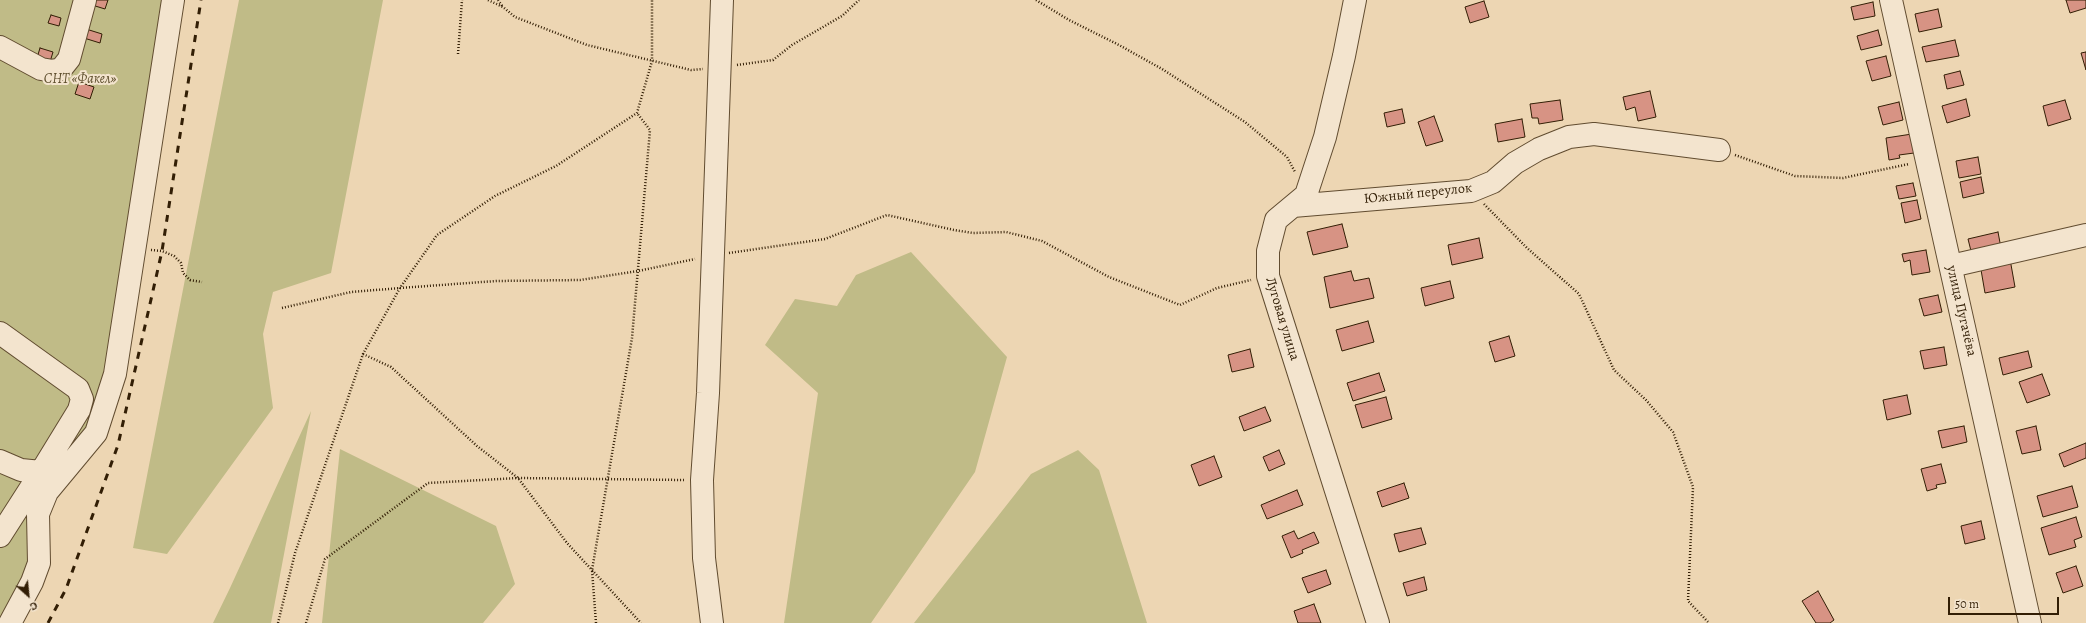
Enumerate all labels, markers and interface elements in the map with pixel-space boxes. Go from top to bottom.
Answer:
park label: СНТ «Факел» [44,72,116,88]
street label: Южный переулок [1363,180,1473,208]
street label: улица Пугачёва [1942,264,1980,358]
street label: Луговая улица [1261,275,1303,363]
north arrow [8,575,48,615]
scale bar [1950,589,2061,615]
text: 50 m [1955,596,1979,612]
text: С [27,598,40,614]

